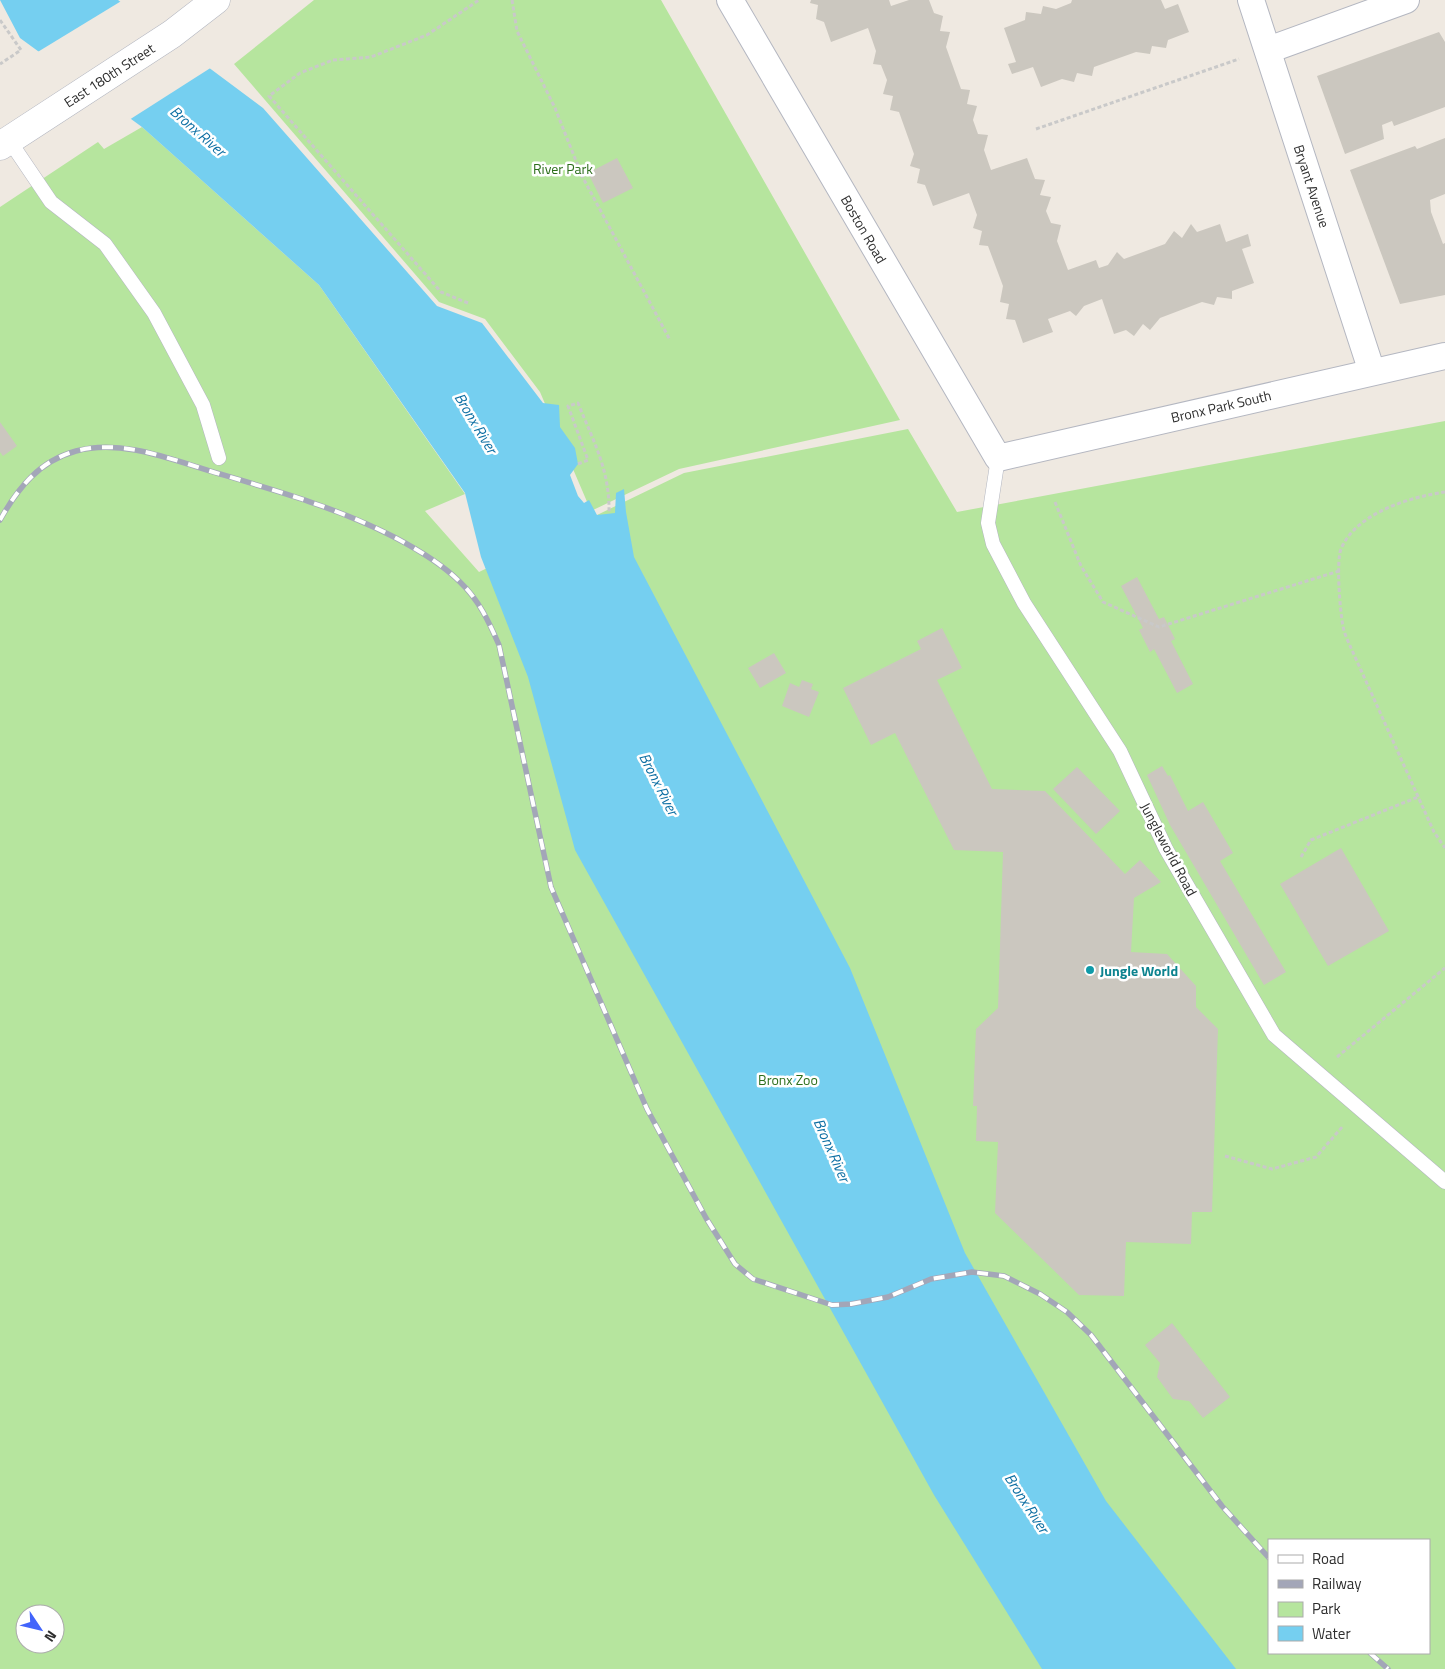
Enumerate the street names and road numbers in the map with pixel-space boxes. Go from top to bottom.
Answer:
street label: East 180th Street [60,38,159,112]
street label: Bryant Avenue [1289,142,1335,230]
street label: Boston Road [836,191,892,267]
street label: Bronx Park South [1169,384,1273,428]
street label: Jungleworld Road [1135,798,1203,900]

